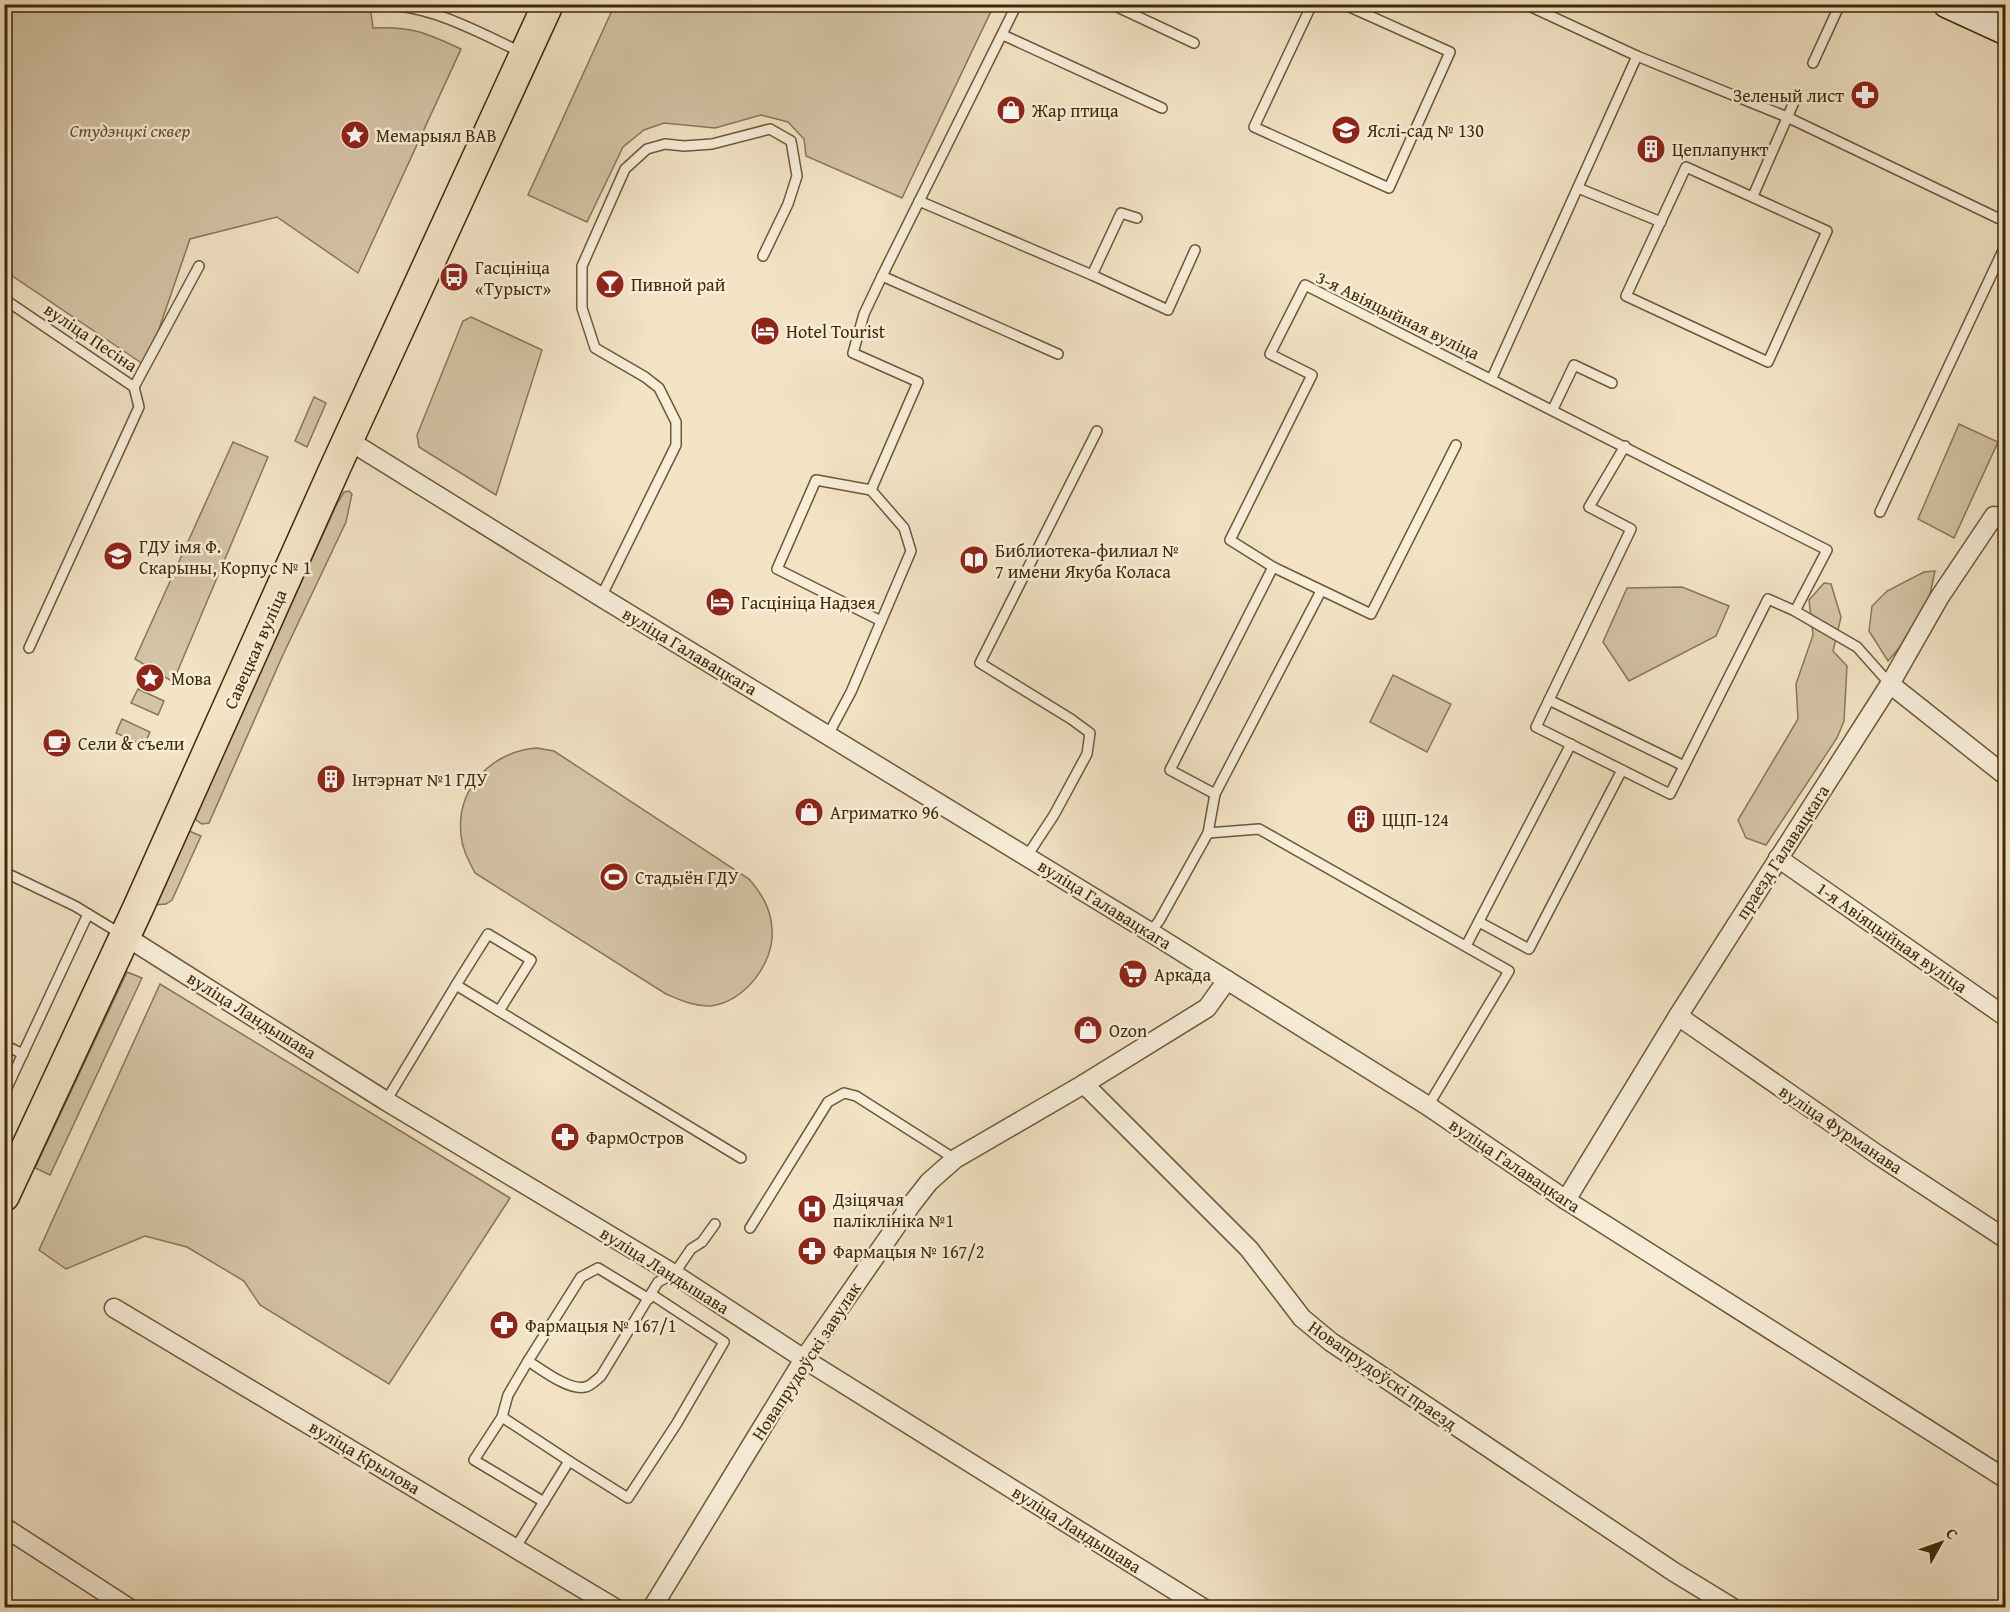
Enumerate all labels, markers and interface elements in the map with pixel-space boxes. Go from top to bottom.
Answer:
pharmacy icon: Зеленый лист [1849,79,1881,111]
place label: Зеленый лист [1733,82,1844,109]
shop icon: Жар птица [995,94,1027,126]
place label: Жар птица [1031,97,1119,124]
school or university icon: Яслі-сад № 130 [1330,114,1362,146]
park label: Студэнцкі сквер [70,117,190,144]
place label: Яслі-сад № 130 [1366,117,1484,144]
place icon: Мемарыял ВАВ [339,119,371,151]
place label: Мемарыял ВАВ [376,122,497,149]
building icon: Цеплапункт [1635,133,1667,165]
place label: Цеплапункт [1672,136,1769,163]
place label: Гасцініца «Турыст» [475,254,551,302]
bus stop icon: Гасцініца «Турыст» [438,261,470,293]
street label: 3-я Авіяцыйная вуліца [1312,264,1485,367]
bar icon: Пивной рай [594,268,626,300]
place label: Пивной рай [631,271,726,298]
street label: вуліца Песіна [39,296,144,379]
hotel icon: Hotel Tourist [749,315,781,347]
place label: Hotel Tourist [786,318,886,345]
place label: ГДУ імя Ф. Скарыны, Корпус № 1 [139,533,311,581]
place label: Библиотека-филиал № 7 имени Якуба Коласа [995,537,1179,585]
school or university icon: ГДУ імя Ф. Скарыны, Корпус № 1 [102,540,134,572]
library icon: Библиотека-филиал № 7 имени Якуба Коласа [958,544,990,576]
street label: Савецкая вуліца [217,584,294,713]
hotel icon: Гасцініца Надзея [704,586,736,618]
place label: Гасцініца Надзея [741,589,876,616]
street label: вуліца Галавацкага [617,600,763,702]
place icon: Мова [134,662,166,694]
place label: Мова [171,665,212,692]
cafe icon: Сели & съели [41,727,73,759]
place label: Сели & съели [78,730,185,757]
building icon: Інтэрнат №1 ГДУ [315,763,347,795]
place label: Інтэрнат №1 ГДУ [352,766,487,793]
street label: праезд Галавацкага [1728,779,1836,925]
shop icon: Агриматко 96 [793,796,825,828]
place label: Агриматко 96 [830,799,939,826]
building icon: ЦЦП-124 [1345,803,1377,835]
place label: ЦЦП-124 [1382,806,1449,833]
street label: вуліца Галавацкага [1033,852,1177,956]
sports icon: Стадыён ГДУ [598,861,630,893]
place label: Стадыён ГДУ [635,864,739,891]
street label: 1-я Авіяцыйная вуліца [1811,875,1973,1000]
supermarket icon: Аркада [1117,958,1149,990]
place label: Аркада [1154,961,1211,988]
street label: вуліца Ландышава [182,964,322,1066]
shop icon: Ozon [1072,1014,1104,1046]
place label: Ozon [1109,1017,1147,1044]
street label: вуліца Фурманава [1774,1078,1909,1181]
street label: вуліца Галавацкага [1444,1111,1586,1219]
pharmacy icon: ФармОстров [549,1121,581,1153]
place label: ФармОстров [586,1124,684,1151]
place label: Дзіцячая паліклініка №1 [832,1186,954,1234]
hospital icon: Дзіцячая паліклініка №1 [796,1193,828,1225]
street label: вуліца Ландышава [595,1219,735,1321]
pharmacy icon: Фармацыя № 167/2 [796,1235,828,1267]
place label: Фармацыя № 167/2 [833,1238,984,1265]
street label: Новапрудоўскі завулак [744,1276,868,1446]
pharmacy icon: Фармацыя № 167/1 [488,1309,520,1341]
place label: Фармацыя № 167/1 [525,1312,676,1339]
street label: Новапрудоўскі праезд [1303,1313,1463,1437]
street label: вуліца Крылова [304,1413,426,1501]
street label: вуліца Ландышава [1007,1478,1147,1580]
north arrow [1911,1513,1971,1573]
text: С [1940,1522,1965,1545]

